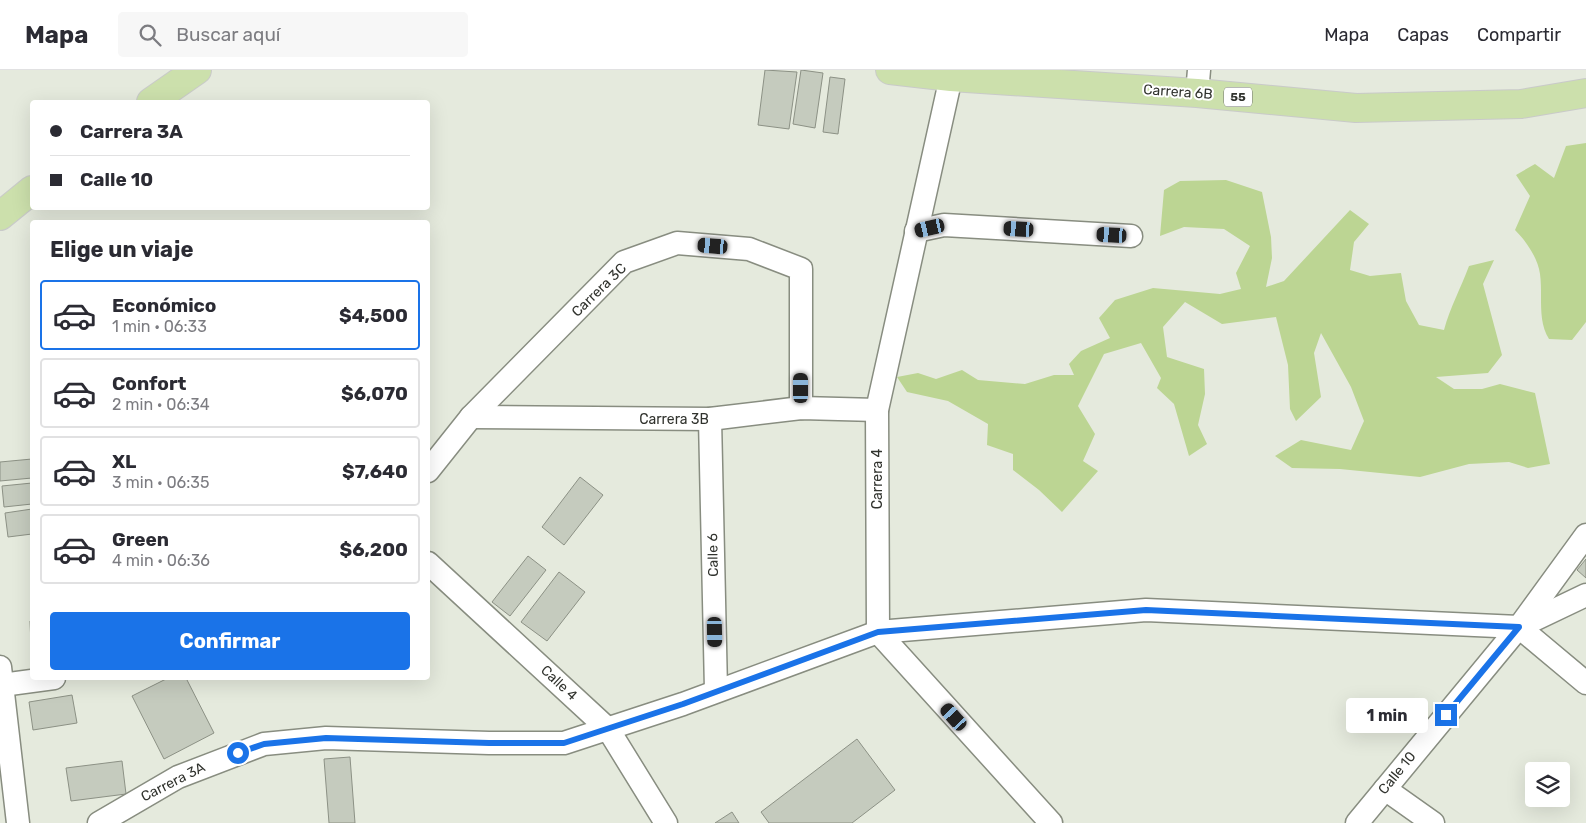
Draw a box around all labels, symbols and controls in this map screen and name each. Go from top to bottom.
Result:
search box [118,12,468,57]
text: Mapa [25,21,88,49]
icon: search [136,21,164,49]
text: Buscar aquí [176,23,280,46]
text: Mapa [1324,24,1369,46]
text: Capas [1397,24,1449,46]
text: Compartir [1477,24,1561,46]
street label: Carrera 6B [1143,81,1213,103]
road number: 55 [1224,88,1252,106]
text: Carrera 3A [80,120,183,143]
text: Calle 10 [80,168,153,191]
car [913,217,946,239]
car [1003,221,1034,237]
car [1096,227,1127,243]
text: Elige un viaje [50,236,194,263]
car [697,237,728,255]
street label: Carrera 3C [568,260,630,320]
icon: car [52,293,97,338]
text: Económico [112,294,216,317]
text: $4,500 [339,304,408,327]
text: 1 min · 06:33 [112,317,207,336]
icon: car [52,371,97,416]
text: Confort [112,372,186,395]
car [793,373,808,403]
text: $6,070 [341,382,408,405]
text: 2 min · 06:34 [112,395,210,414]
street label: Carrera 3B [639,411,709,428]
street label: Carrera 4 [869,448,886,509]
icon: car [52,449,97,494]
text: XL [112,450,136,473]
text: $7,640 [342,460,408,483]
text: 3 min · 06:35 [112,473,209,492]
icon: car [52,527,97,572]
text: Green [112,528,169,551]
street label: Calle 6 [704,533,722,577]
text: $6,200 [339,538,408,561]
text: 4 min · 06:36 [112,551,210,570]
button: Confirmar [50,612,410,670]
car [707,617,722,647]
street label: Calle 4 [537,662,581,704]
callout: 1 min [1346,698,1428,732]
car [938,701,969,733]
route end [1435,704,1457,726]
text: 1 min [1367,706,1407,725]
route start [227,742,249,764]
street label: Calle 10 [1375,748,1419,798]
street label: Carrera 3A [138,758,208,805]
map controls [1525,762,1570,807]
button: layers [1525,762,1570,807]

